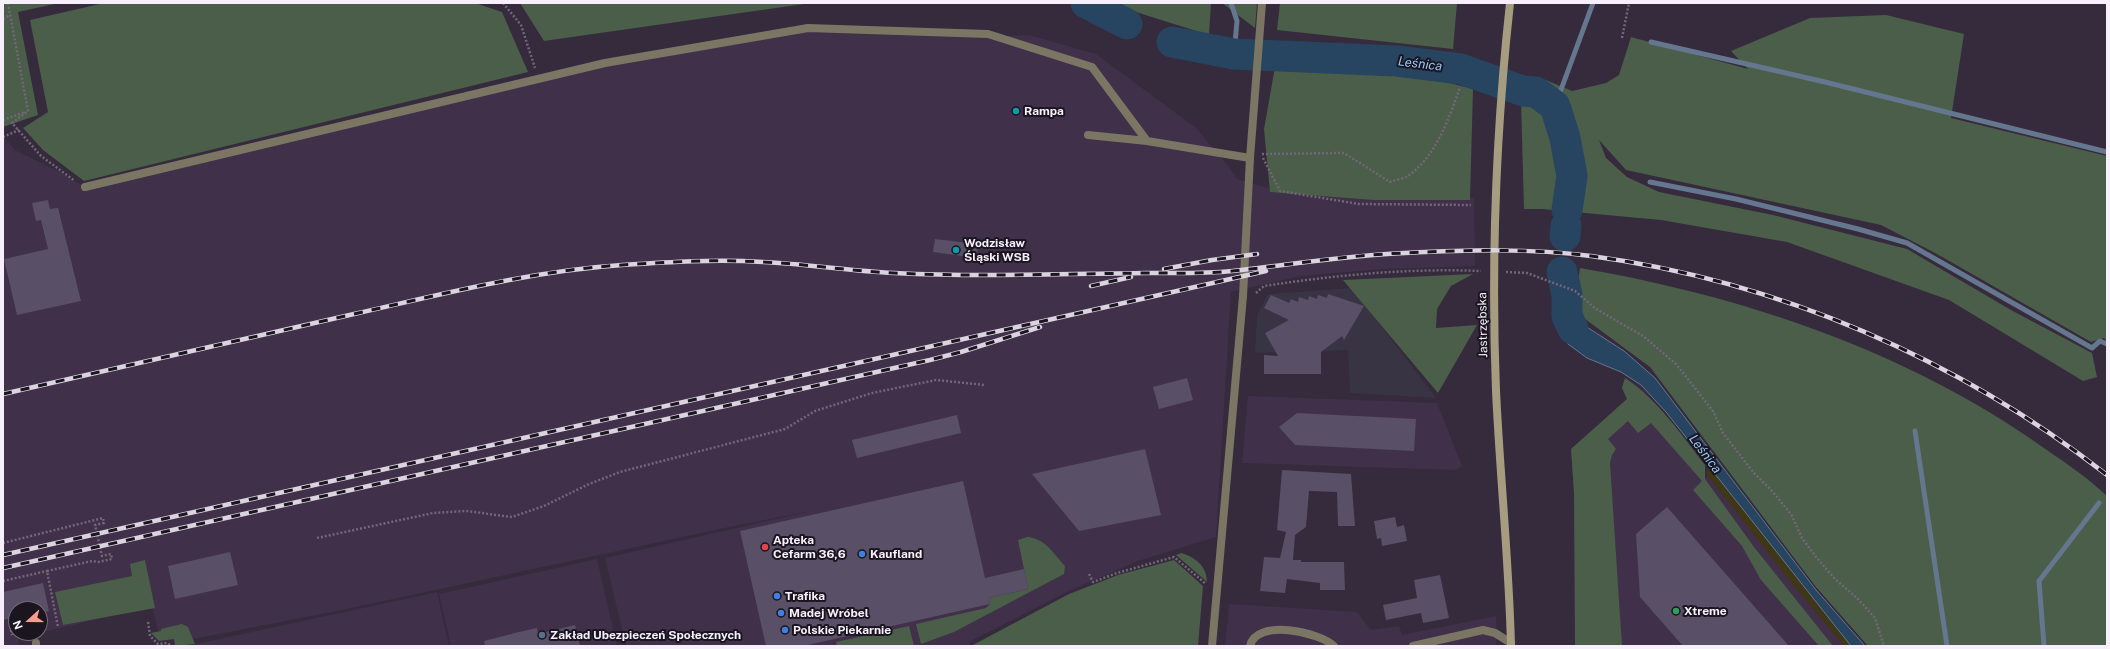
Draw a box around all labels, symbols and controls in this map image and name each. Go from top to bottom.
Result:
water label: Leśnica [1397,54,1443,74]
place label: Rampa [1024,104,1064,118]
marker: Rampa [1011,106,1021,116]
place label: Wodzisław Śląski WSB [964,236,1030,264]
marker: Wodzisław Śląski WSB [951,245,961,255]
street label: Jastrzębska [1475,292,1491,358]
water label: Leśnica [1685,432,1725,476]
place label: Apteka Cefarm 36,6 [773,533,846,561]
marker: Apteka Cefarm 36,6 [760,542,770,552]
place label: Kaufland [870,547,922,561]
marker: Kaufland [857,549,867,559]
place label: Trafika [785,589,825,603]
marker: Trafika [772,591,782,601]
north arrow [8,601,48,641]
place label: Xtreme [1684,604,1727,618]
place label: Madej Wróbel [789,606,869,620]
marker: Xtreme [1671,606,1681,616]
marker: Madej Wróbel [776,608,786,618]
text: N [11,619,25,631]
place label: Polskie Piekarnie [793,623,891,637]
marker: Polskie Piekarnie [780,625,790,635]
place label: Zakład Ubezpieczeń Społecznych [550,628,741,642]
marker: Zakład Ubezpieczeń Społecznych [537,630,547,640]

